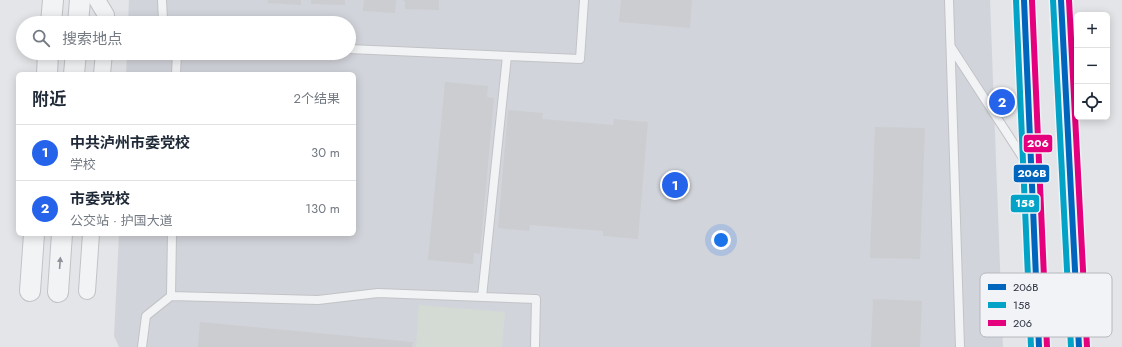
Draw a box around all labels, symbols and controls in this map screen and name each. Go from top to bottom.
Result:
map controls [1074,12,1110,120]
button: + [1074,12,1110,48]
search box [16,16,356,60]
icon: search [30,27,52,49]
text: 搜索地点 [62,28,122,50]
button: − [1074,48,1110,84]
button: locate [1074,84,1110,120]
text: 附近 [32,87,66,111]
pin: 2 [989,87,1015,117]
text: 2个结果 [294,89,340,108]
text: 中共泸州市委党校 [70,132,190,154]
line badge: 206 [1023,134,1053,153]
text: 206 [1027,135,1049,151]
text: 1 [42,143,48,162]
text: 30 m [311,143,340,162]
text: 学校 [70,155,96,174]
line badge: 206B [1013,164,1050,183]
text: 206B [1017,165,1047,181]
pin: 1 [662,170,688,200]
text: 市委党校 [70,188,130,210]
line badge: 158 [1010,194,1040,213]
text: 158 [1015,195,1035,211]
text: 2 [41,199,49,218]
text: 130 m [305,199,340,218]
text: 公交站 · 护国大道 [70,211,173,230]
your location [711,230,731,250]
one-way arrow [57,257,64,269]
legend [980,273,1112,337]
text: 206B [1013,279,1038,295]
text: 158 [1013,297,1030,313]
text: 206 [1013,315,1032,331]

